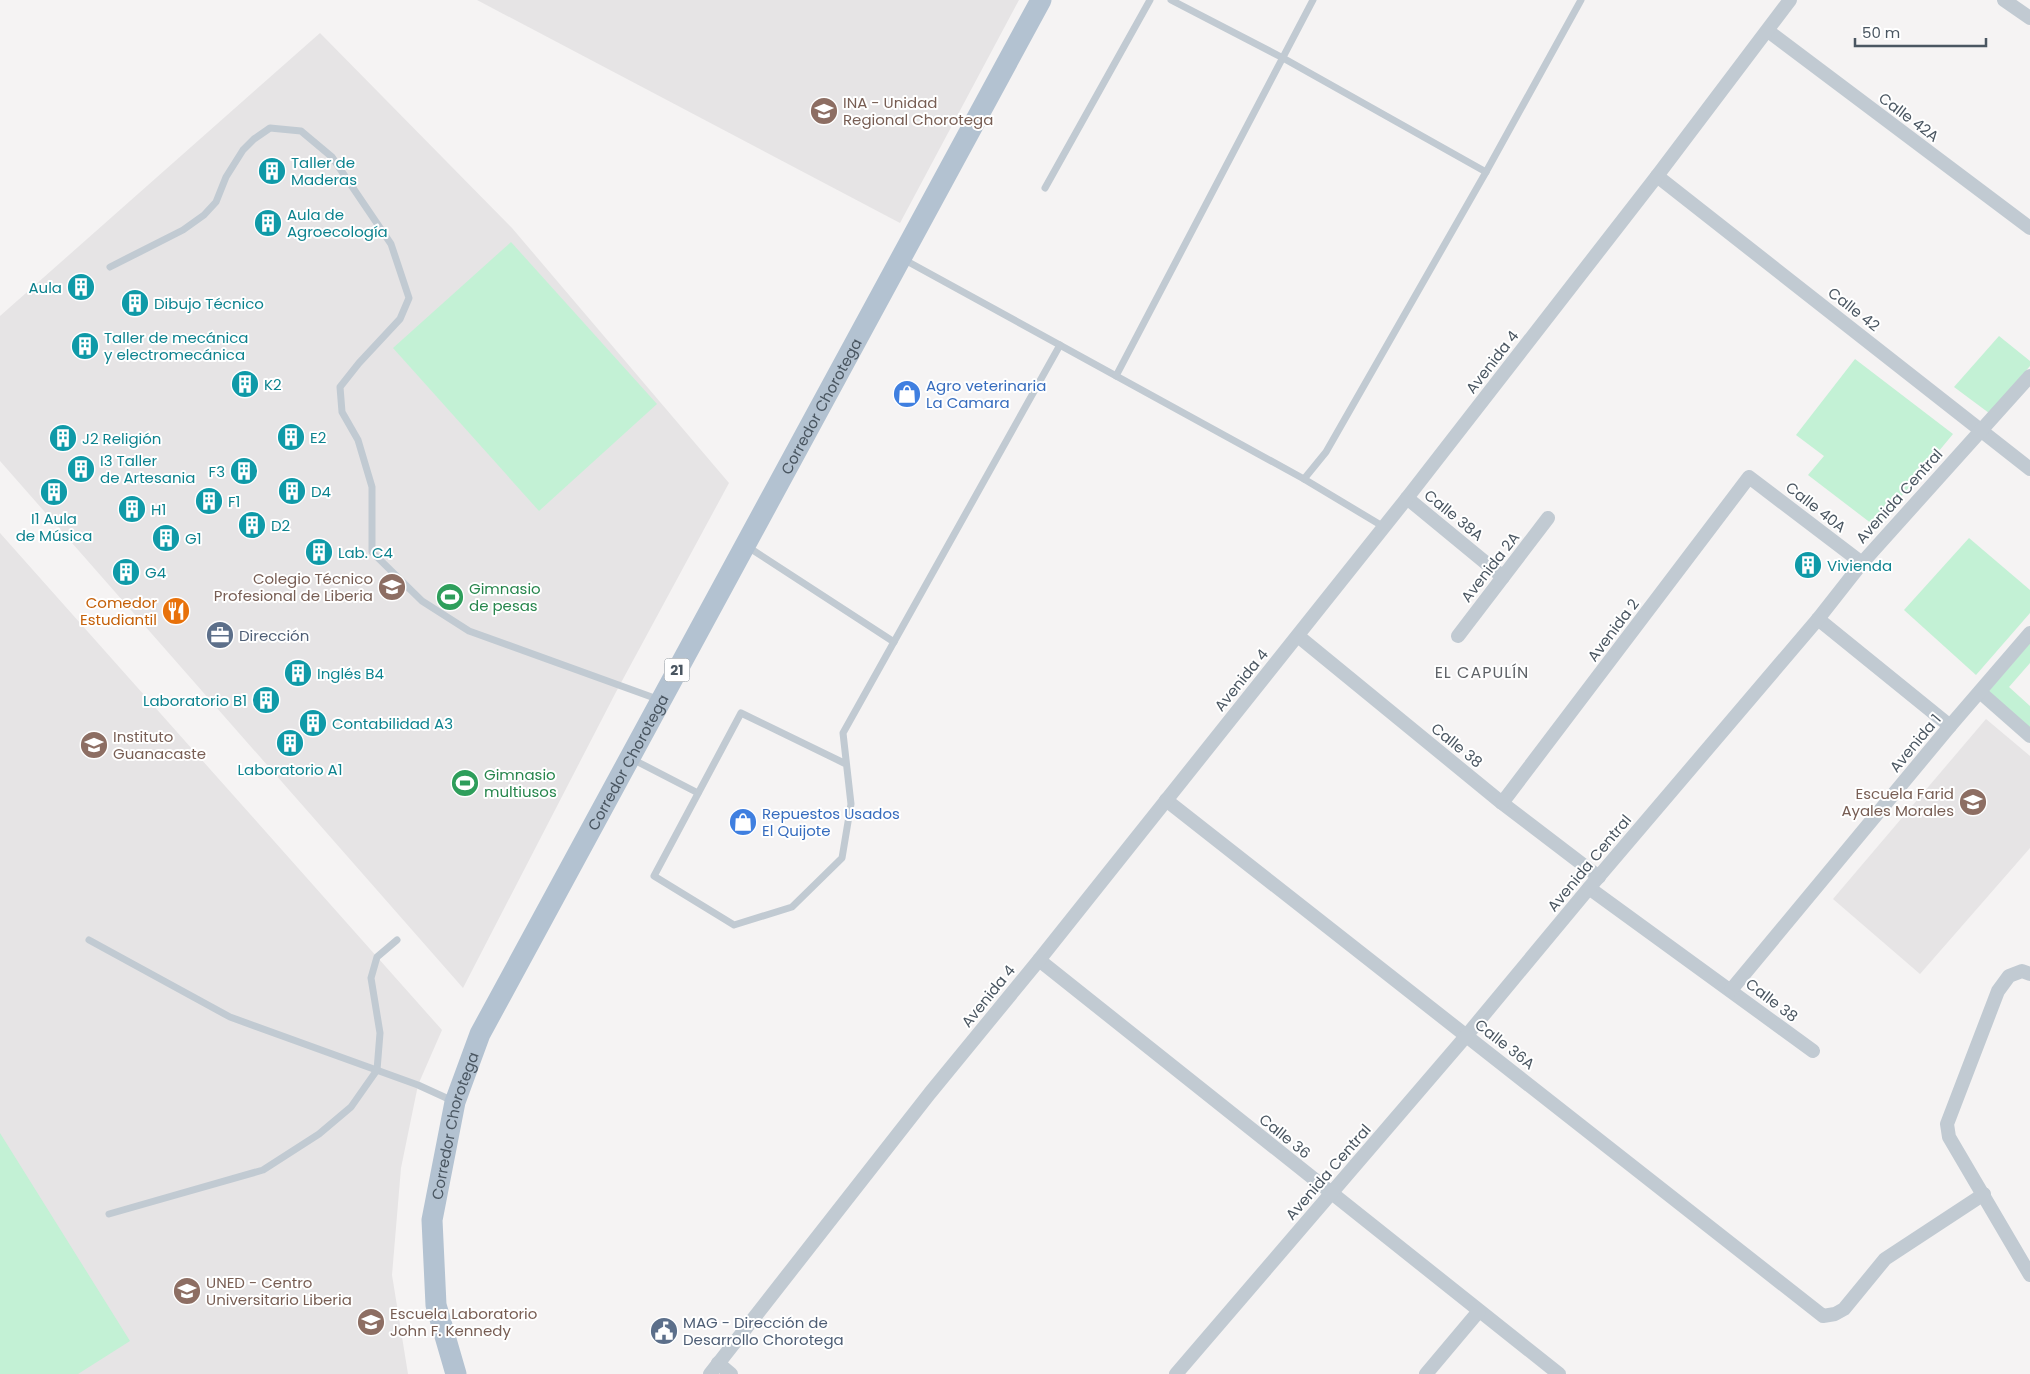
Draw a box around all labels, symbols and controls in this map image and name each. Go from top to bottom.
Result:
scale bar [1855,15,1986,47]
text: 50 m [1862,22,1900,43]
street label: Calle 42A [1874,87,1944,147]
place label: INA - Unidad Regional Chorotega [843,92,993,130]
school or university icon: INA - Unidad Regional Chorotega [809,96,839,126]
place label: Taller de Maderas [291,152,357,190]
building icon: Taller de Maderas [257,156,287,186]
place label: Aula de Agroecología [287,204,388,242]
building icon: Aula de Agroecología [253,208,283,238]
building icon: Aula [66,272,96,302]
place label: Aula [28,277,62,298]
street label: Calle 42 [1824,282,1884,336]
building icon: Dibujo Técnico [120,288,150,318]
place label: Dibujo Técnico [154,293,264,314]
street label: Avenida 4 [1461,326,1523,398]
place label: Taller de mecánica y electromecánica [104,327,249,365]
building icon: Taller de mecánica y electromecánica [70,331,100,361]
street label: Corredor Chorotega [775,334,866,478]
building icon: K2 [230,369,260,399]
place label: K2 [264,374,282,395]
place label: Agro veterinaria La Camara [926,375,1046,413]
shop icon: Agro veterinaria La Camara [892,379,922,409]
building icon: E2 [276,422,306,452]
building icon: J2 Religión [48,423,78,453]
place label: E2 [310,427,326,448]
place label: J2 Religión [82,428,161,449]
street label: Avenida Central [1851,444,1947,548]
place label: I3 Taller de Artesania [100,450,195,488]
building icon: I3 Taller de Artesania [66,454,96,484]
building icon: F3 [229,456,259,486]
place label: F3 [209,461,225,482]
building icon: D4 [277,476,307,506]
building icon: I1 Aula de Música [39,477,69,507]
street label: Calle 40A [1781,477,1851,537]
place label: D4 [311,481,331,502]
street label: Calle 38A [1420,485,1488,545]
building icon: F1 [194,486,224,516]
place label: F1 [228,491,240,512]
building icon: H1 [117,494,147,524]
place label: H1 [151,499,166,520]
place label: I1 Aula de Música [16,508,92,546]
building icon: D2 [237,510,267,540]
place label: D2 [271,515,290,536]
building icon: G1 [151,523,181,553]
street label: Avenida 2A [1456,527,1524,607]
place label: G1 [185,528,201,549]
building icon: Lab. C4 [304,537,334,567]
place label: Lab. C4 [338,542,393,563]
building icon: Vivienda [1793,550,1823,580]
place label: Vivienda [1827,555,1892,576]
building icon: G4 [111,557,141,587]
place label: G4 [145,562,166,583]
place label: Colegio Técnico Profesional de Liberia [214,568,373,606]
school or university icon: Colegio Técnico Profesional de Liberia [377,572,407,602]
place label: Gimnasio de pesas [469,578,541,616]
sports icon: Gimnasio de pesas [435,582,465,612]
place label: Comedor Estudiantil [80,592,157,630]
street label: Avenida 2 [1582,594,1644,666]
restaurant icon: Comedor Estudiantil [161,596,191,626]
office icon: Dirección [205,620,235,650]
place label: Dirección [239,625,309,646]
street label: Avenida 4 [1209,644,1273,716]
building icon: Inglés B4 [283,658,313,688]
road number: 21 [664,658,690,682]
district label: EL CAPULÍN [1435,661,1529,684]
place label: Inglés B4 [317,663,384,684]
building icon: Laboratorio B1 [251,685,281,715]
place label: Laboratorio B1 [143,690,247,711]
street label: Corredor Chorotega [582,690,673,834]
building icon: Contabilidad A3 [298,708,328,738]
street label: Avenida 1 [1884,709,1946,777]
place label: Contabilidad A3 [332,713,453,734]
street label: Calle 38 [1427,718,1487,772]
place label: Instituto Guanacaste [113,726,206,764]
building icon: Laboratorio A1 [275,728,305,758]
school or university icon: Instituto Guanacaste [79,730,109,760]
place label: Laboratorio A1 [238,759,342,780]
place label: Gimnasio multiusos [484,764,557,802]
sports icon: Gimnasio multiusos [450,768,480,798]
place label: Escuela Farid Ayales Morales [1841,783,1954,821]
school or university icon: Escuela Farid Ayales Morales [1958,787,1988,817]
place label: Repuestos Usados El Quijote [762,803,900,841]
shop icon: Repuestos Usados El Quijote [728,807,758,837]
street label: Avenida Central [1542,810,1636,916]
street label: Avenida 4 [956,960,1020,1032]
street label: Calle 38 [1741,973,1803,1027]
street label: Calle 36A [1471,1014,1539,1074]
street label: Corredor Chorotega [426,1049,483,1201]
street label: Calle 36 [1255,1109,1315,1163]
street label: Avenida Central [1280,1120,1376,1224]
place label: UNED - Centro Universitario Liberia [206,1272,352,1310]
school or university icon: UNED - Centro Universitario Liberia [172,1276,202,1306]
place label: Escuela Laboratorio John F. Kennedy [390,1303,537,1341]
school or university icon: Escuela Laboratorio John F. Kennedy [356,1307,386,1337]
place label: MAG - Dirección de Desarrollo Chorotega [683,1312,844,1350]
public building icon: MAG - Dirección de Desarrollo Chorotega [649,1316,679,1346]

